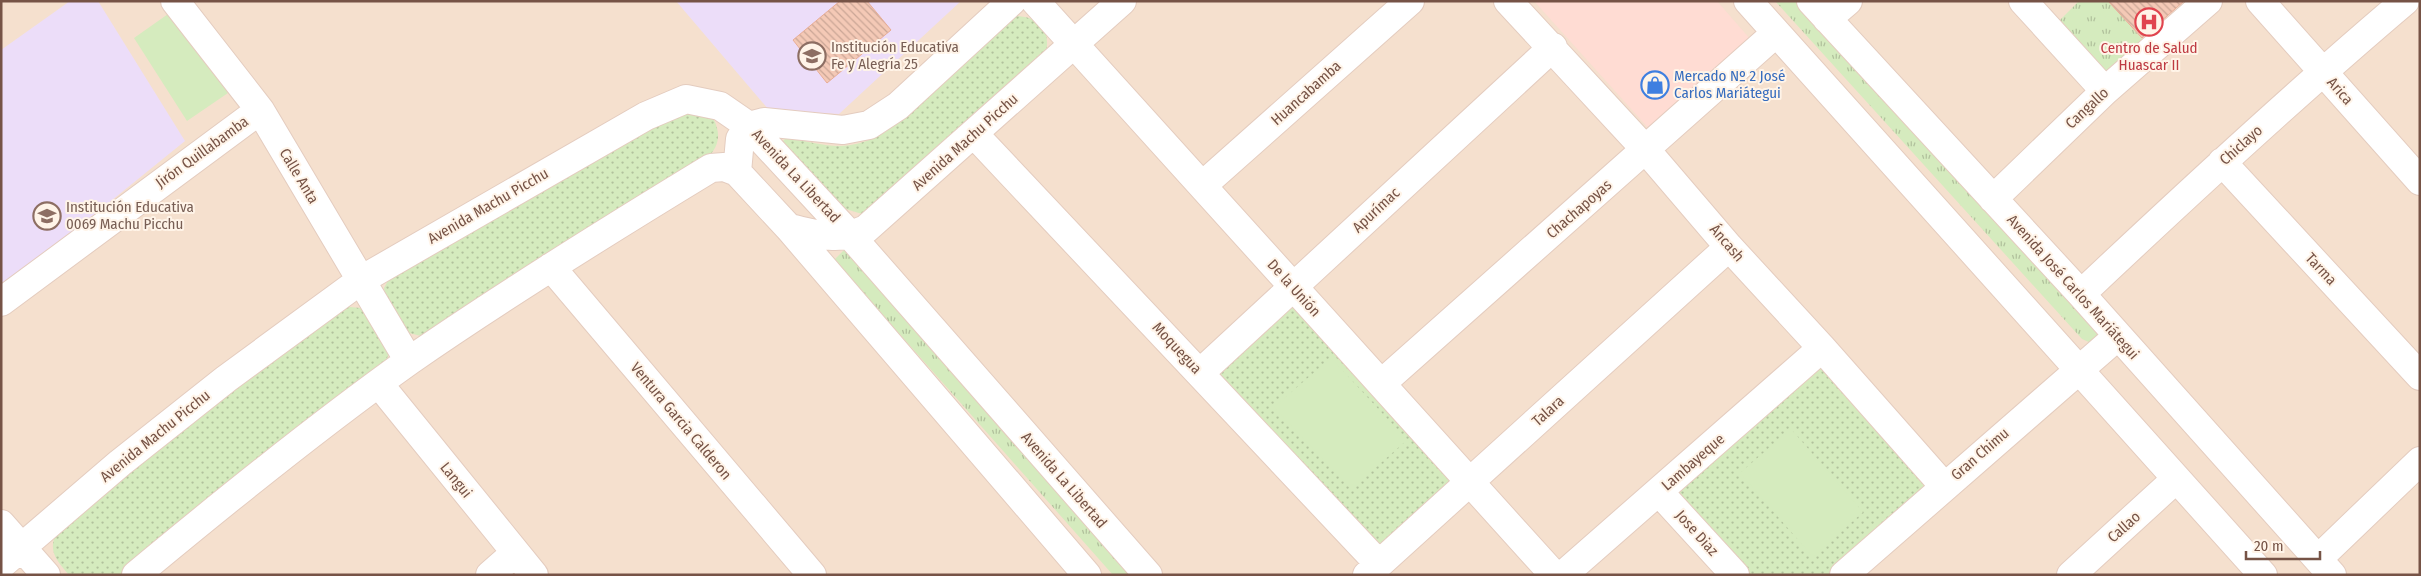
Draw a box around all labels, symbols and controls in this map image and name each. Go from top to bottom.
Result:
hospital icon: Centro de Salud Huascar II [2134,7,2164,37]
place label: Institución Educativa Fe y Alegría 25 [831,38,959,73]
place label: Centro de Salud Huascar II [2100,39,2198,74]
school or university icon: Institución Educativa Fe y Alegría 25 [797,41,827,71]
street label: Huancabamba [1267,57,1345,129]
place label: Mercado Nº 2 José Carlos Mariátegui [1674,67,1785,102]
shop icon: Mercado Nº 2 José Carlos Mariátegui [1640,70,1670,100]
street label: Arica [2323,74,2357,108]
street label: Cangallo [2062,83,2112,132]
street label: Avenida Machu Picchu [908,90,1022,194]
street label: Jirón Quillabamba [152,112,252,192]
street label: Chiclayo [2216,121,2266,169]
street label: Avenida La Libertad [748,126,844,226]
street label: Calle Anta [275,145,323,207]
street label: Avenida Machu Picchu [425,164,551,248]
street label: Chachapoyas [1543,176,1615,242]
street label: Apurímac [1349,183,1404,236]
place label: Institución Educativa 0069 Machu Picchu [66,198,194,233]
school or university icon: Institución Educativa 0069 Machu Picchu [32,201,62,231]
street label: Avenida José Carlos Mariátegui [2003,211,2143,363]
street label: Áncash [1706,221,1748,265]
street label: Tarma [2302,249,2340,289]
street label: De la Unión [1264,256,1324,320]
street label: Moquegua [1149,318,1205,378]
street label: Ventura Garcia Calderon [627,359,735,483]
street label: Avenida Machu Picchu [96,386,214,486]
street label: Talara [1528,392,1568,430]
street label: Gran Chimu [1947,424,2013,484]
street label: Avenida La Libertad [1017,428,1111,532]
street label: Lambayeque [1658,430,1728,494]
street label: Langui [436,459,476,501]
street label: Jose Diaz [1672,507,1722,560]
street label: Callao [2104,508,2144,546]
scale bar [2246,528,2320,560]
text: 20 m [2254,537,2284,555]

